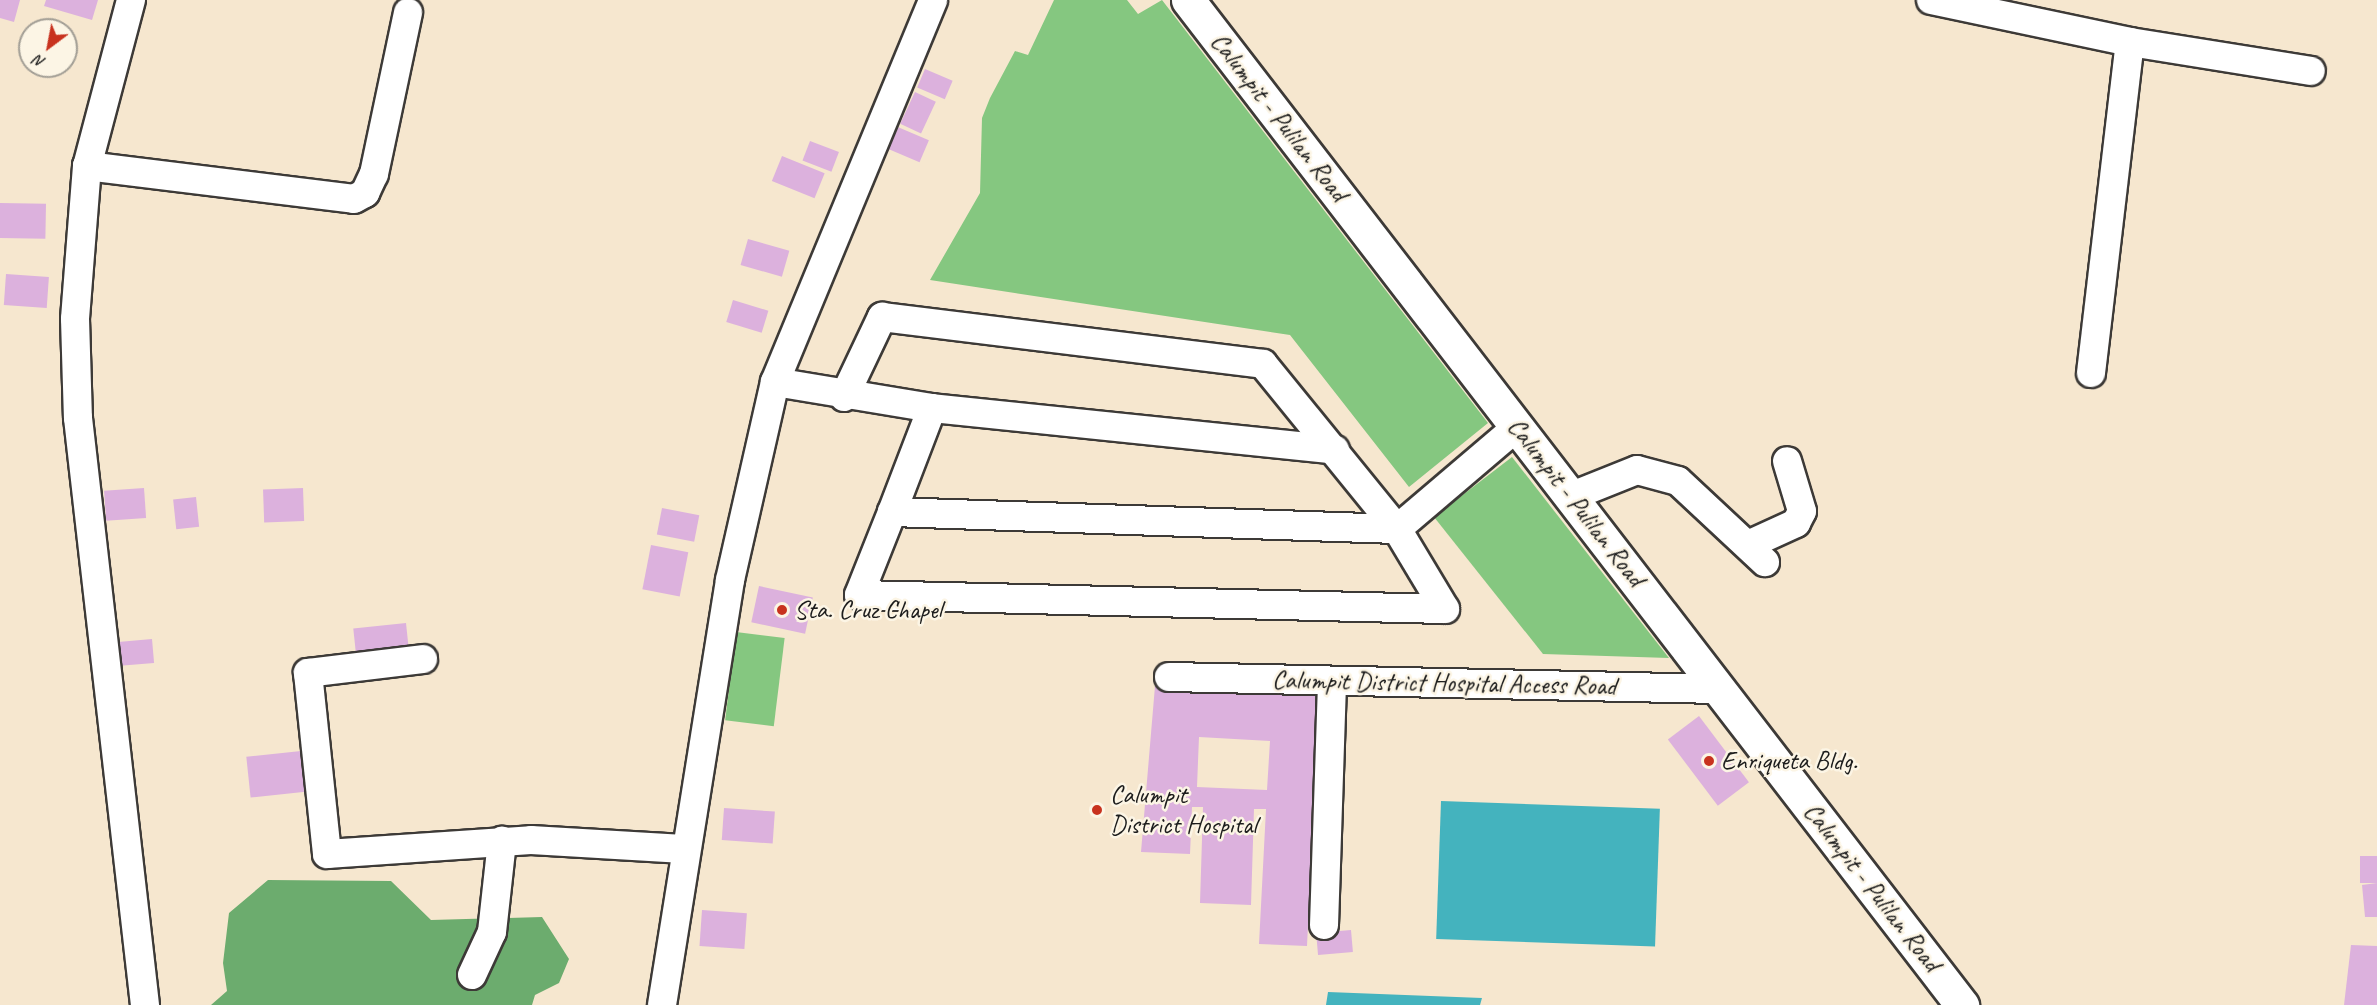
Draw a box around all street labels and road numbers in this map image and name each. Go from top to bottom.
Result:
street label: Calumpit - Pulilan Road [1204,27,1354,207]
street label: Calumpit - Pulilan Road [1501,412,1651,592]
street label: Calumpit District Hospital Access Road [1272,664,1616,702]
street label: Calumpit - Pulilan Road [1797,797,1947,977]

